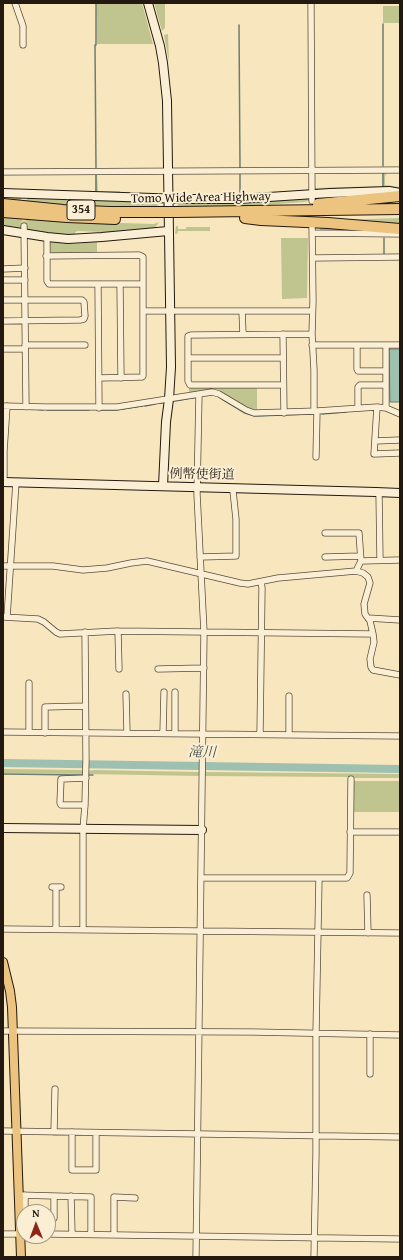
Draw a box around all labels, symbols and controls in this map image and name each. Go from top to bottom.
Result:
street label: Tomo Wide Area Highway [131,189,271,207]
road number: 354 [67,200,95,220]
street label: 例幣使街道 [169,467,235,483]
water label: 滝川 [188,744,216,762]
north arrow [16,1204,56,1244]
text: N [32,1205,40,1221]

